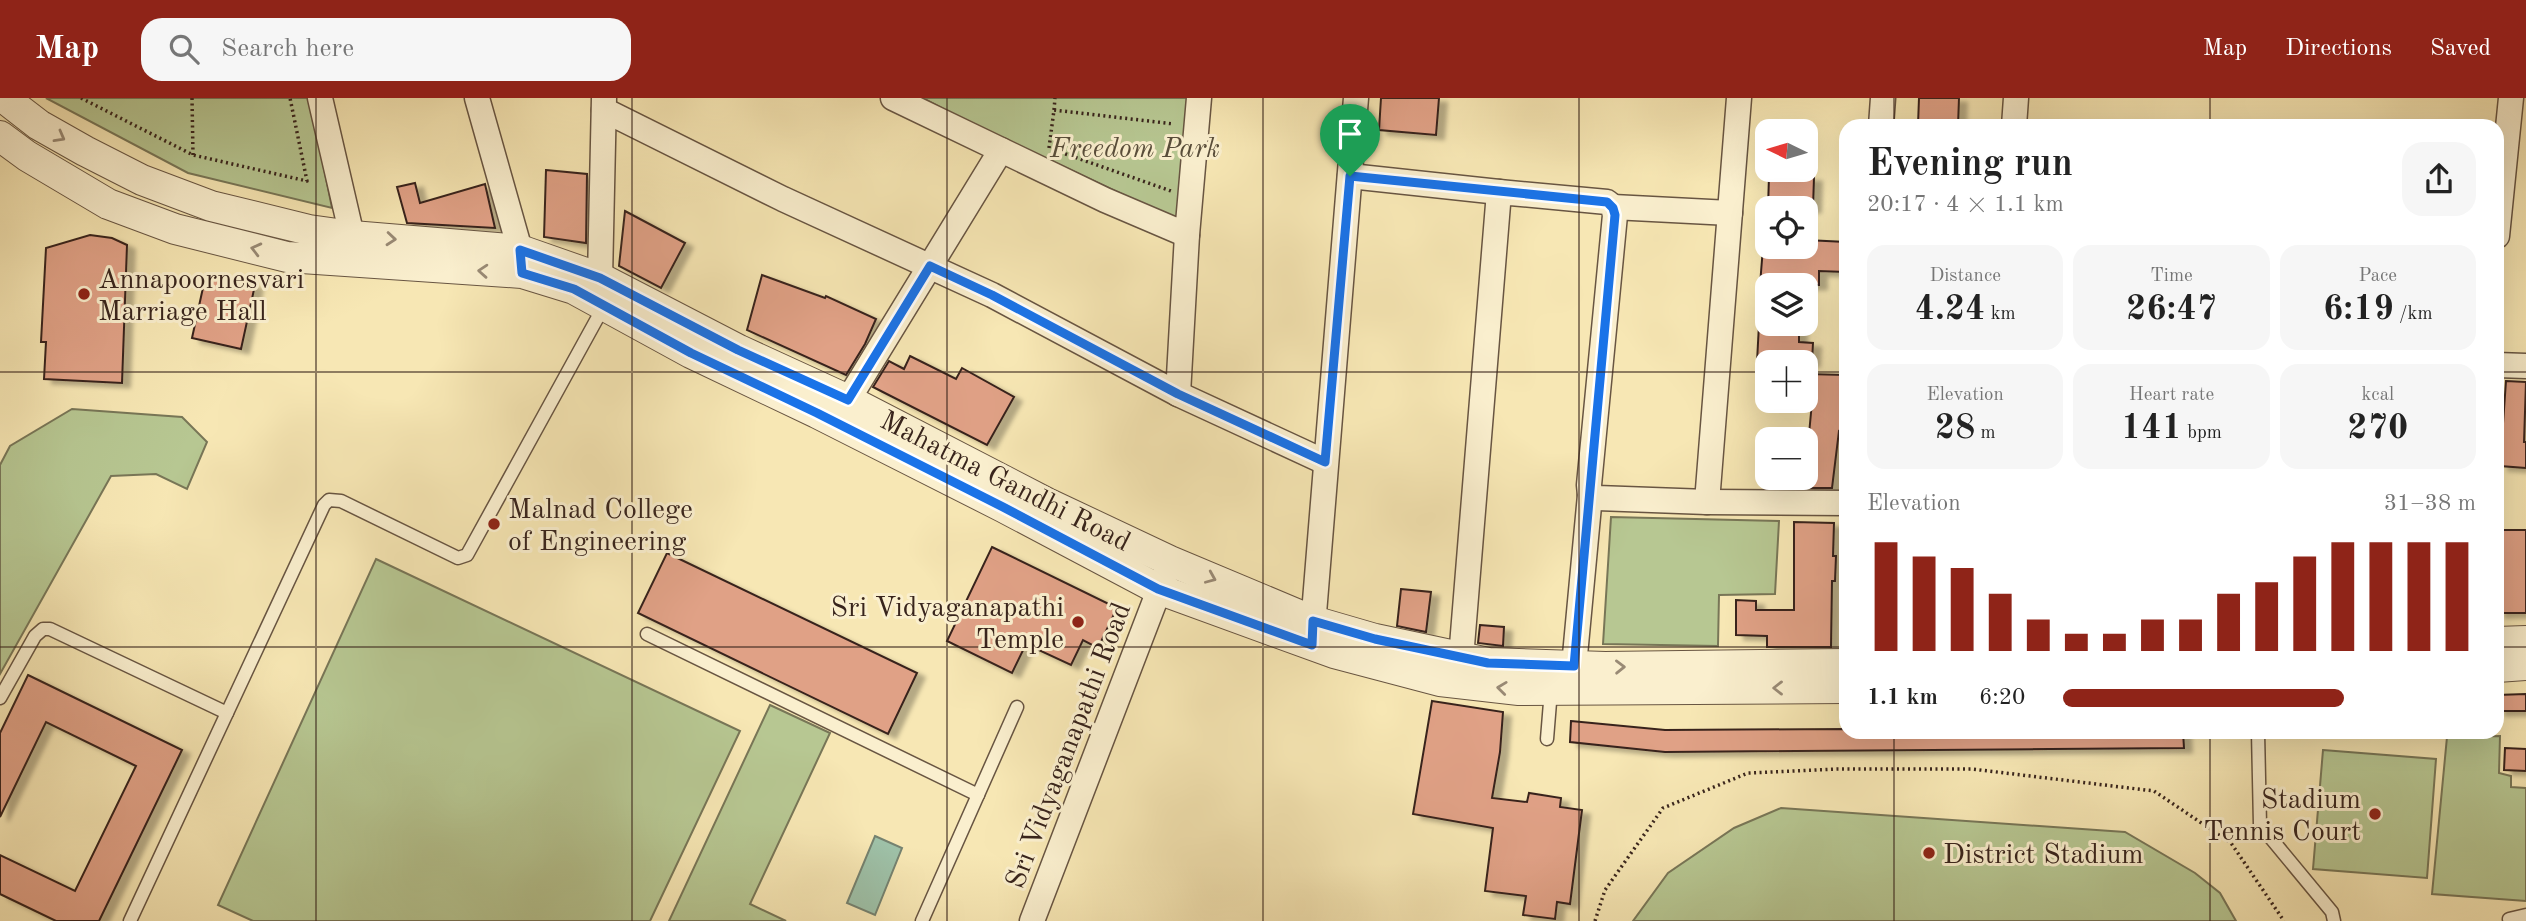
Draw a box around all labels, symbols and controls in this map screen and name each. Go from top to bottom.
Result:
search box [141,18,631,81]
icon: search [165,30,203,68]
text: Map [35,33,99,66]
text: Search here [221,36,354,62]
text: Map [2203,37,2247,61]
text: Directions [2285,37,2392,61]
text: Saved [2430,37,2491,61]
pin [1320,104,1380,176]
icon: arrive [1331,115,1369,153]
north arrow [1755,119,1818,182]
map controls [1755,119,1818,490]
one-way arrow [53,129,65,142]
park label: Freedom Park [1049,136,1220,164]
button: share [2402,142,2476,216]
text: Evening run [1867,146,2073,184]
text: 20:17 · 4 × 1.1 km [1867,193,2064,216]
button: locate [1755,196,1818,259]
one-way arrow [386,231,397,246]
one-way arrow [251,243,263,257]
one-way arrow [477,263,488,278]
place label: Annapoornesvari Marriage Hall [98,267,304,327]
text: Distance [1929,267,2001,286]
text: Time [2150,267,2193,286]
text: Pace [2359,267,2397,286]
button: layers [1755,273,1818,336]
marker: Annapoornesvari Marriage Hall [76,286,92,302]
text: 4.24 [1915,292,1985,327]
text: 26:47 [2126,292,2217,327]
text: 6:19 [2323,292,2394,327]
text: km [1985,305,2016,324]
text: /km [2394,305,2433,324]
button: + [1755,350,1818,413]
text: Elevation [1927,386,2004,405]
text: Heart rate [2129,386,2214,405]
text: kcal [2361,386,2394,405]
street label: Mahatma Gandhi Road [875,407,1134,558]
text: 28 [1935,411,1975,446]
text: 141 [2121,411,2182,446]
text: 270 [2347,411,2408,446]
text: m [1975,424,1996,443]
text: bpm [2182,424,2222,443]
button: − [1755,427,1818,490]
text: Elevation [1867,492,1961,515]
text: 31–38 m [2384,492,2476,515]
place label: Malnad College of Engineering [508,497,693,557]
marker: Malnad College of Engineering [486,516,502,532]
one-way arrow [1204,569,1216,583]
place label: Sri Vidyaganapathi Temple [831,595,1064,655]
street label: Sri Vidyaganapathi Road [1002,599,1137,893]
marker: Sri Vidyaganapathi Temple [1070,614,1086,630]
one-way arrow [1615,659,1626,675]
one-way arrow [1772,680,1783,696]
one-way arrow [1496,681,1507,696]
text: 1.1 km [1867,686,1938,709]
text: 6:20 [1979,686,2025,709]
place label: Stadium Tennis Court [2203,787,2361,847]
marker: Stadium Tennis Court [2367,806,2383,822]
place label: District Stadium [1943,842,2144,870]
marker: District Stadium [1921,845,1937,861]

